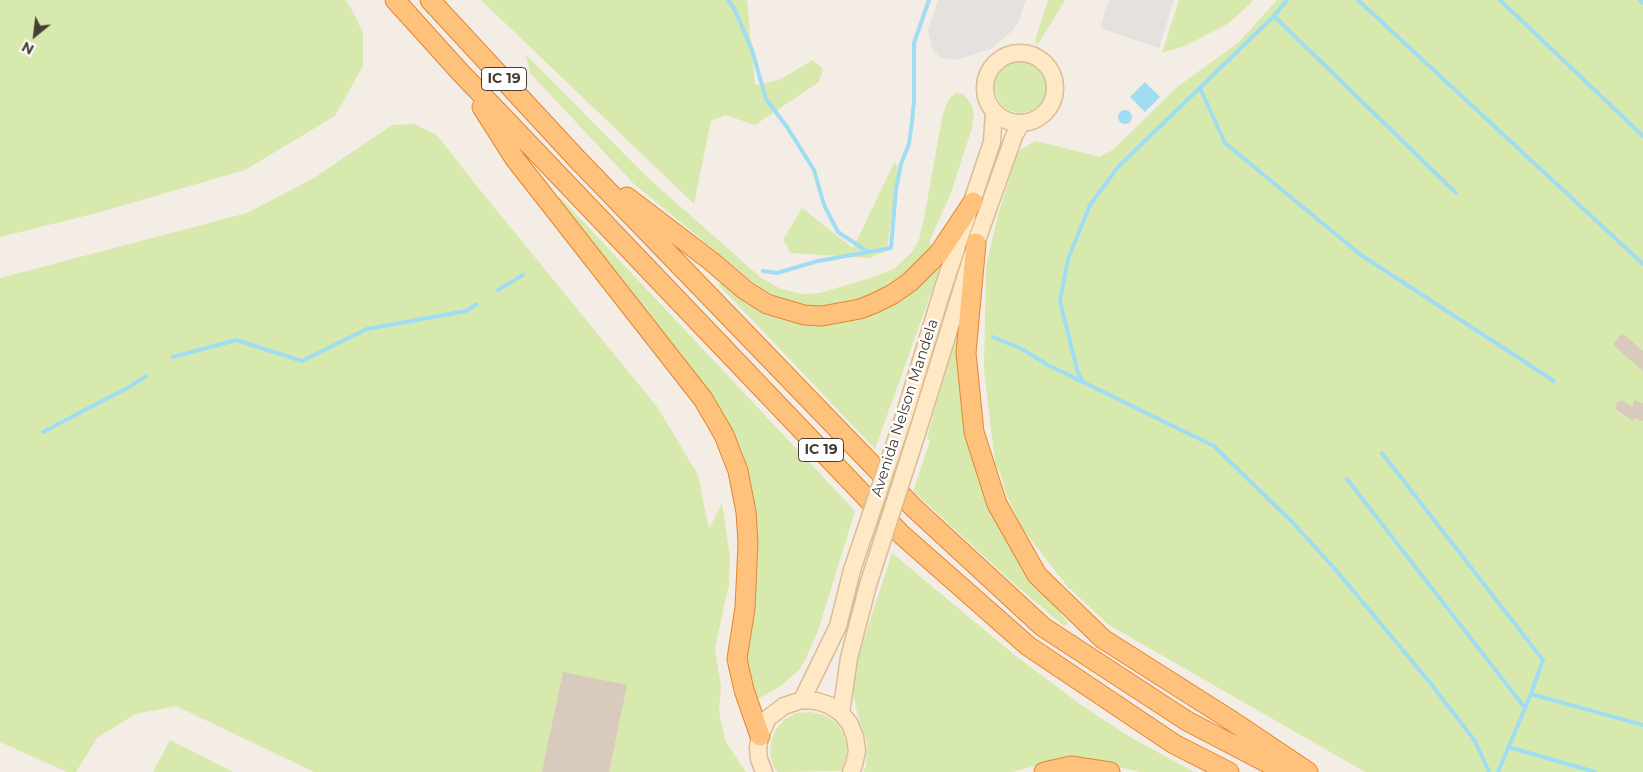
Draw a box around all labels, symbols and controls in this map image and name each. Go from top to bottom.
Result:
north arrow [10,10,60,60]
text: N [18,38,37,59]
road number: IC 19 [482,68,526,90]
street label: Avenida Nelson Mandela [868,317,942,499]
road number: IC 19 [798,438,844,462]

